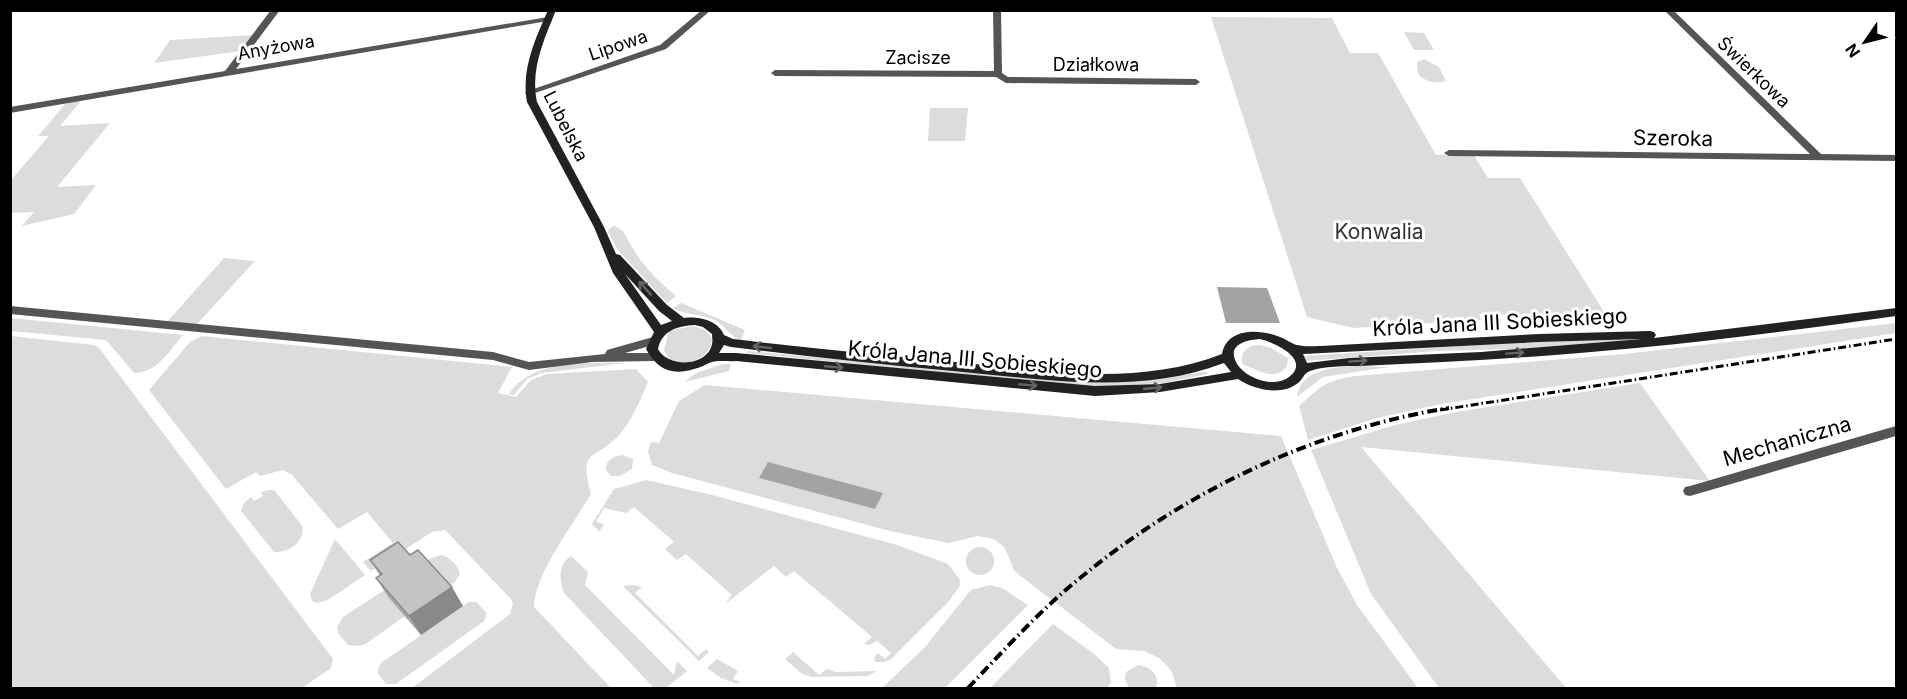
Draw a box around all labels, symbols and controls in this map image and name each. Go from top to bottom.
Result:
north arrow [1835,12,1895,72]
street label: Lipowa [586,25,650,65]
street label: Anyżowa [236,30,316,64]
street label: Świerkowa [1713,31,1795,112]
text: N [1841,40,1864,61]
street label: Zacisze [885,47,951,68]
street label: Działkowa [1053,54,1139,75]
street label: Lubelska [539,87,593,165]
street label: Szeroka [1633,125,1713,151]
park label: Konwalia [1334,219,1424,244]
one-way arrow [638,281,652,296]
street label: Króla Jana III Sobieskiego [1372,303,1628,341]
street label: Króla Jana III Sobieskiego [847,335,1103,383]
one-way arrow [752,341,772,352]
one-way arrow [1505,348,1525,359]
one-way arrow [1348,356,1367,367]
one-way arrow [824,362,844,373]
one-way arrow [1018,380,1038,391]
one-way arrow [1143,382,1163,393]
street label: Mechaniczna [1720,411,1854,471]

